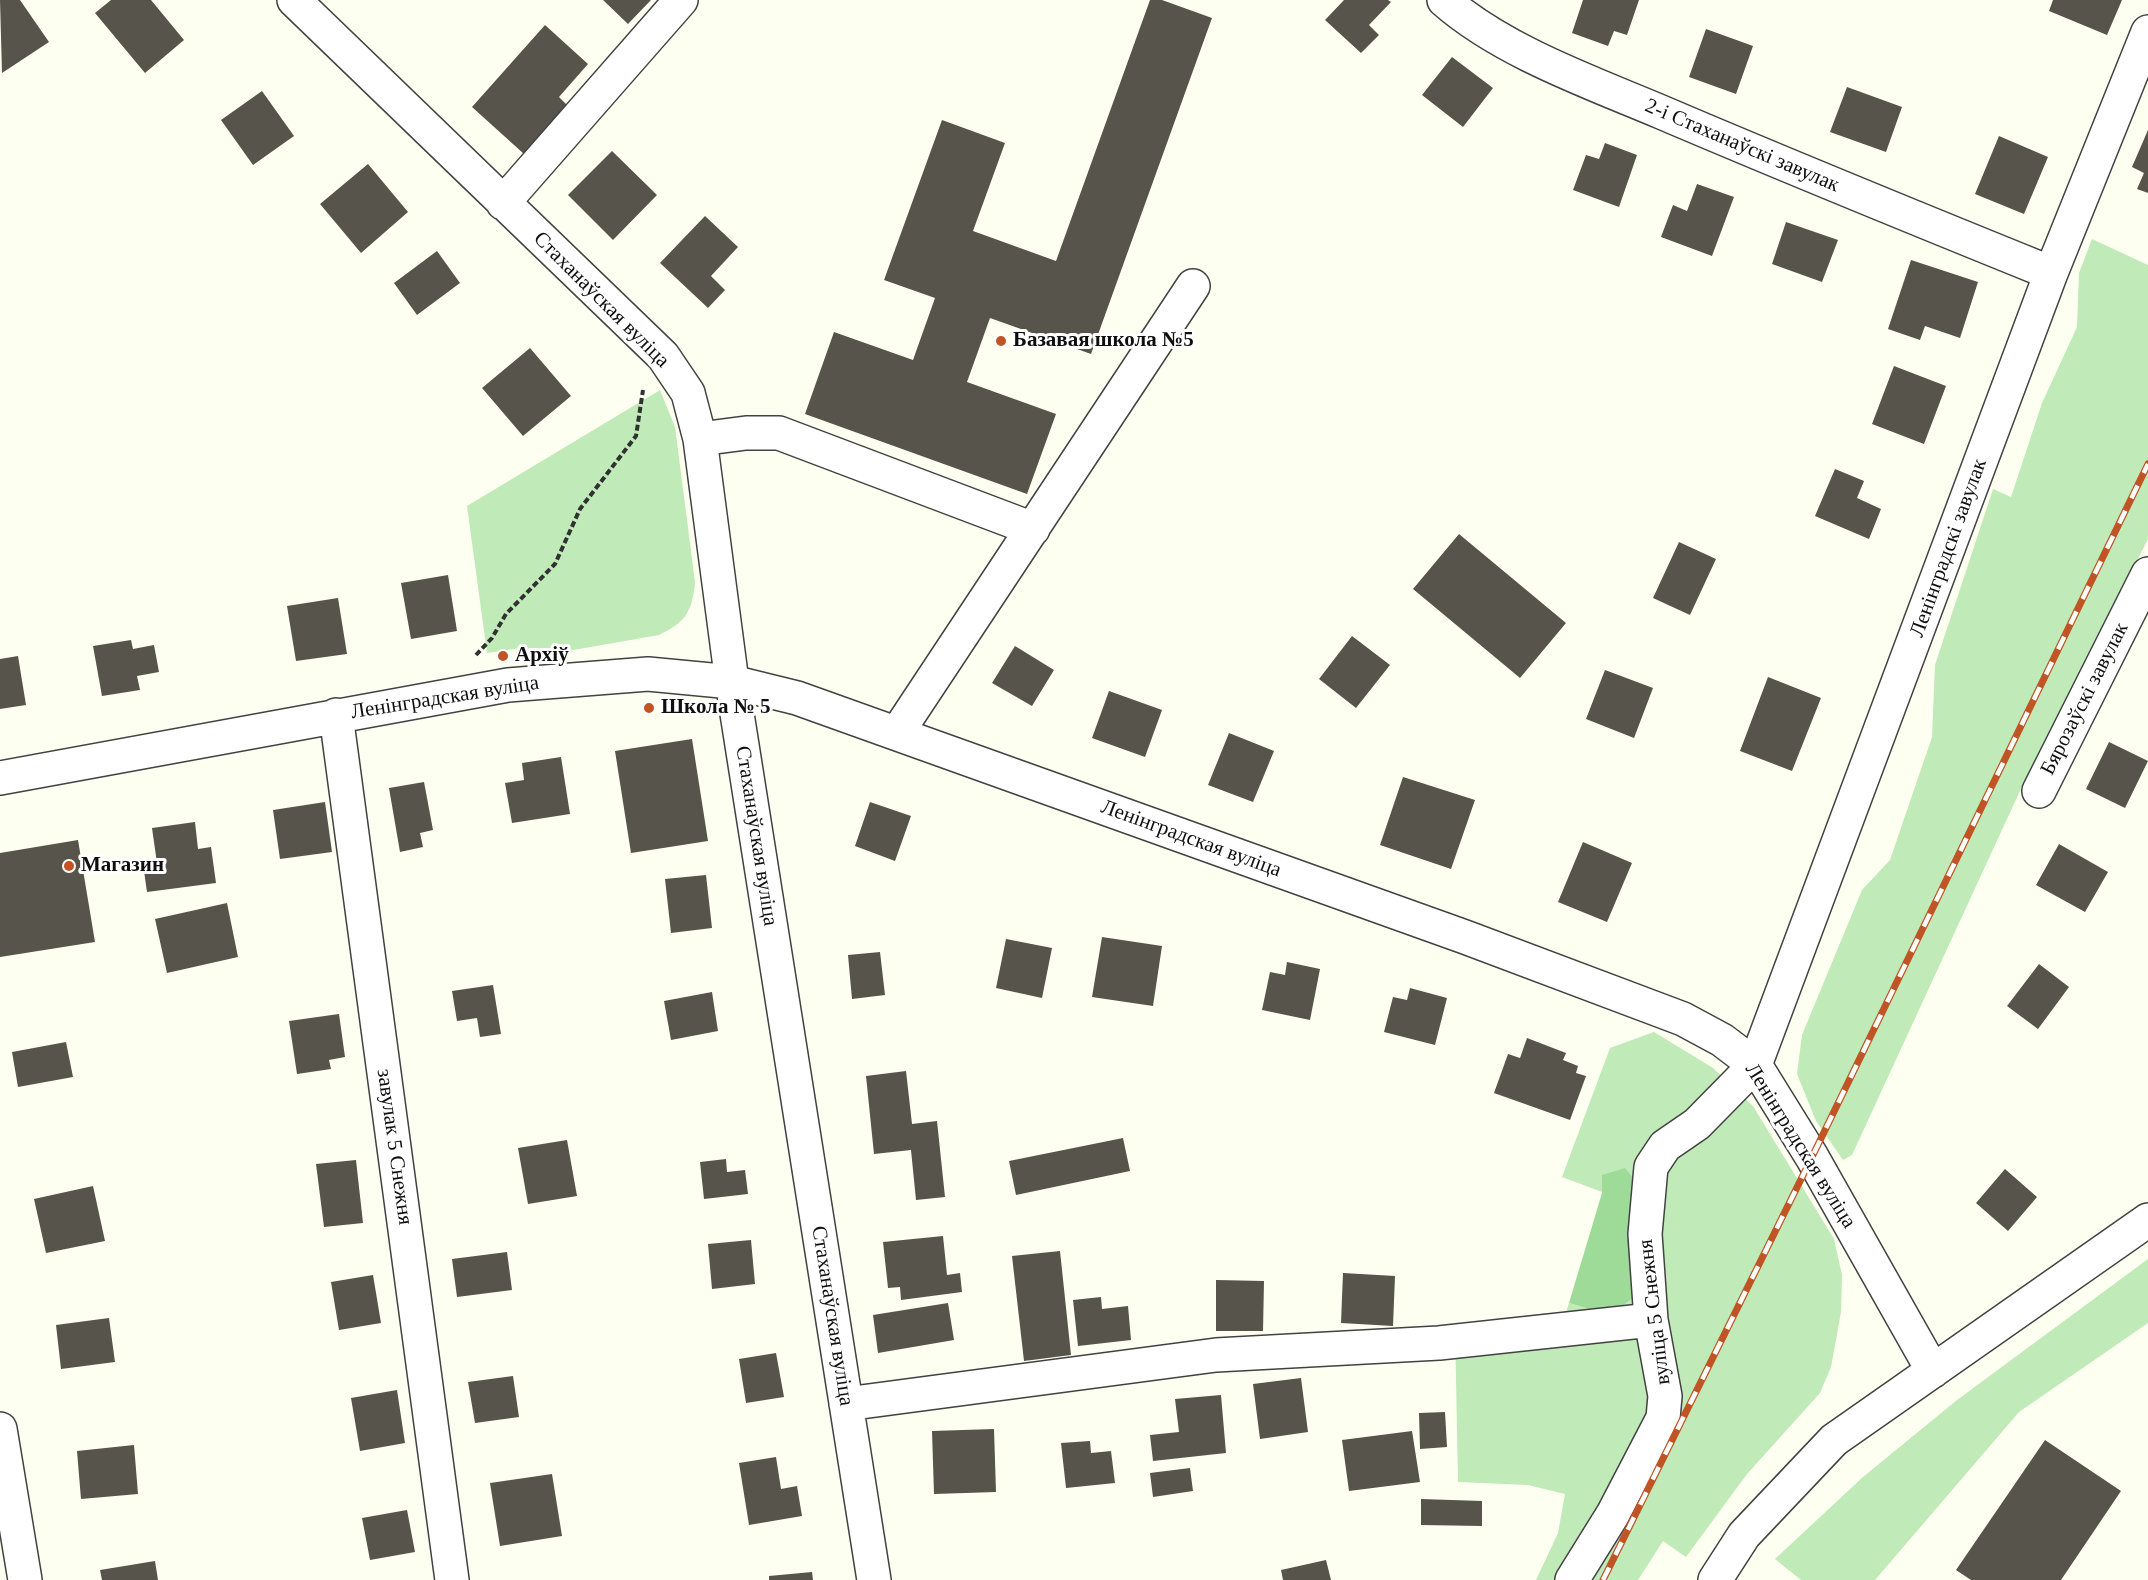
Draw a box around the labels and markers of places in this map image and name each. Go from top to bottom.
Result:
place label: Базавая школа №5 [1013,328,1194,354]
marker: Базавая школа №5 [994,334,1008,348]
place label: Архіў [515,643,569,669]
marker: Архіў [496,649,510,663]
place label: Школа № 5 [661,695,770,721]
marker: Школа № 5 [642,701,656,715]
place label: Магазин [81,853,164,879]
marker: Магазин [62,859,76,873]

